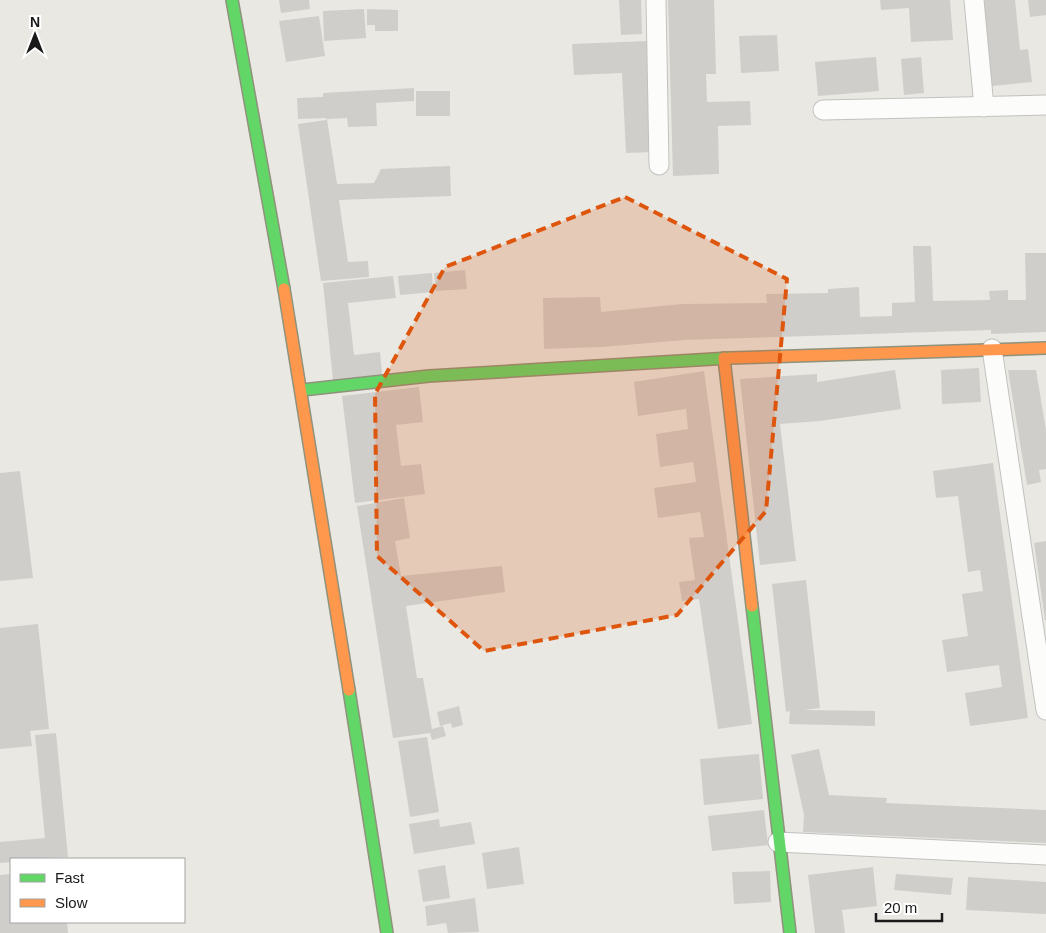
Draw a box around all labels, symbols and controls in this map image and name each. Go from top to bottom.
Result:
north arrow [10,10,60,60]
text: N [30,14,40,30]
legend [10,858,185,923]
text: Fast [55,869,85,886]
scale bar [876,890,942,922]
text: Slow [55,894,88,911]
text: 20 m [884,899,917,916]

